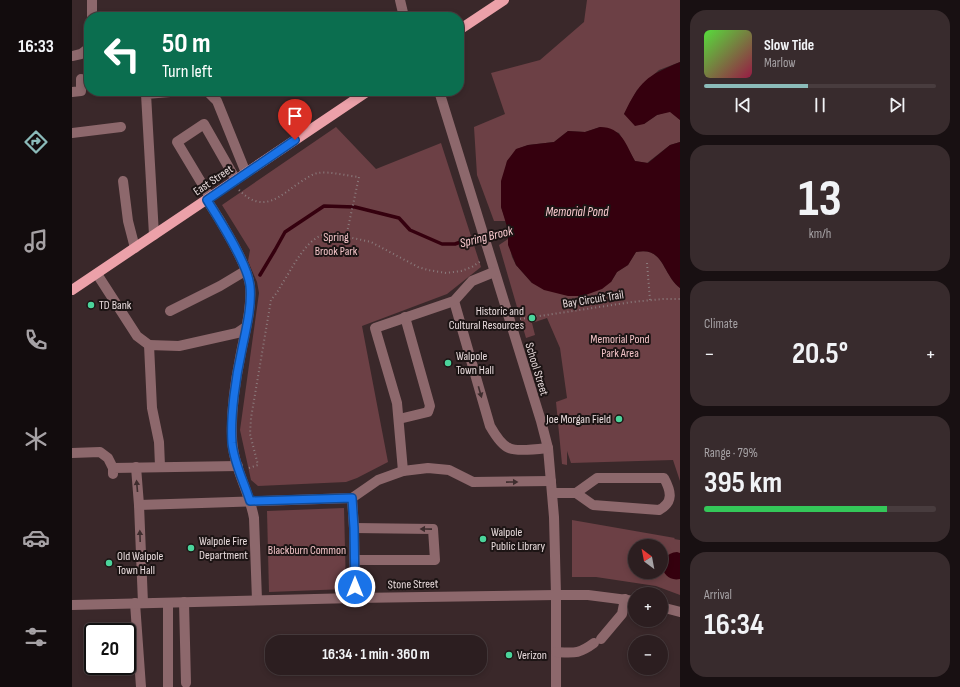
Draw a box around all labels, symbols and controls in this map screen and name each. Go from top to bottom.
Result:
text: 50 m [162,27,211,60]
icon: left [96,28,148,80]
text: 16:33 [18,36,54,57]
text: Slow Tide [764,36,814,55]
text: Marlow [764,55,796,71]
text: Turn left [162,61,213,82]
icon: previous [732,94,754,116]
icon: pause [809,94,831,116]
icon: next [886,94,908,116]
pin [278,99,312,140]
icon: arrive [284,105,306,127]
icon: directions [22,128,50,156]
street label: East Street [191,162,236,199]
text: 13 [798,168,842,231]
water label: Memorial Pond [545,204,609,220]
water label: Spring Brook [458,222,516,251]
text: km/h [809,226,831,242]
icon: music [22,227,50,255]
park label: Spring Brook Park [315,230,358,259]
street label: Bay Circuit Trail [561,287,625,312]
place label: TD Bank [99,298,132,313]
marker: TD Bank [86,300,96,310]
place label: Historic and Cultural Resources [449,304,524,333]
marker: Historic and Cultural Resources [527,313,537,323]
text: Climate [704,316,738,332]
icon: phone [22,326,50,354]
park label: Memorial Pond Park Area [590,332,650,361]
text: 20.5° [792,336,848,372]
street label: School Street [521,341,552,398]
text: − [704,341,715,368]
text: + [925,341,936,368]
place label: Walpole Town Hall [456,349,494,378]
marker: Walpole Town Hall [443,358,453,368]
one-way arrow [477,387,483,399]
place label: Joe Morgan Field [545,412,611,427]
marker: Joe Morgan Field [614,414,624,424]
icon: climate [22,425,50,453]
text: Range · 79% [704,445,758,461]
text: 395 km [704,465,782,501]
one-way arrow [506,478,518,485]
one-way arrow [134,480,141,492]
icon: car [22,524,50,552]
place label: Walpole Public Library [491,525,546,554]
one-way arrow [419,526,432,532]
one-way arrow [137,530,144,542]
place label: Walpole Fire Department [199,534,248,563]
marker: Walpole Public Library [478,534,488,544]
north arrow [628,539,668,579]
map controls [628,539,668,675]
marker: Walpole Fire Department [186,543,196,553]
park label: Blackburn Common [268,543,346,558]
place label: Old Walpole Town Hall [117,549,164,578]
marker: Old Walpole Town Hall [104,558,114,568]
position arrow [334,566,376,608]
street label: Stone Street [387,577,439,592]
button: + [628,587,668,627]
text: Arrival [704,587,732,603]
text: 16:34 [704,607,764,643]
icon: filters [22,623,50,651]
speed limit sign: 20 [84,623,136,675]
button: − [628,635,668,675]
text: 16:34 · 1 min · 360 m [322,645,430,664]
place label: Verizon [517,648,547,663]
marker: Verizon [504,650,514,660]

